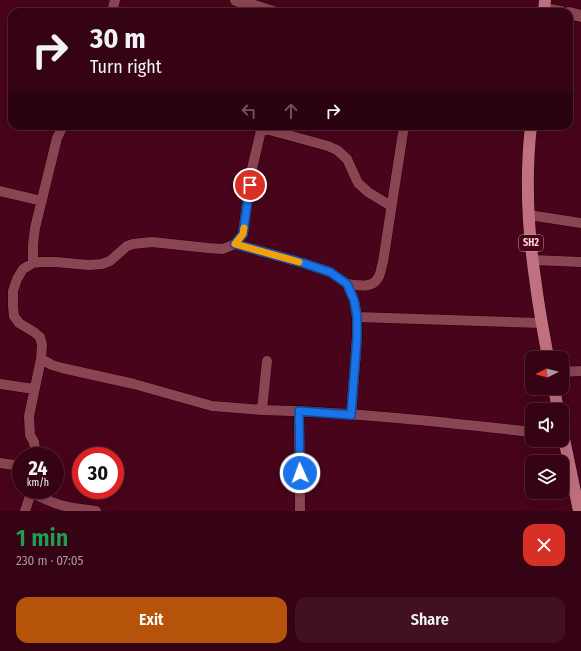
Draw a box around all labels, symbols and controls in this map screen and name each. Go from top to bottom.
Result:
text: 30 m [90,22,146,55]
icon: right [24,24,76,76]
text: Turn right [90,56,162,78]
icon: left [238,100,260,122]
icon: ahead [280,100,302,122]
icon: right [322,100,344,122]
pin [233,168,267,202]
icon: arrive [239,174,261,196]
road number: SH2 [519,235,543,251]
north arrow [525,351,569,395]
map controls [525,351,569,499]
button: sound [525,403,569,447]
speed limit sign: 30 [72,447,124,499]
position arrow [279,452,321,494]
button: layers [525,455,569,499]
text: 24 [28,456,48,480]
text: km/h [27,477,49,489]
text: 1 min [16,524,68,552]
button: close [523,524,565,566]
text: 230 m · 07:05 [16,553,84,568]
button: Exit [16,597,287,643]
button: Share [295,597,565,643]

